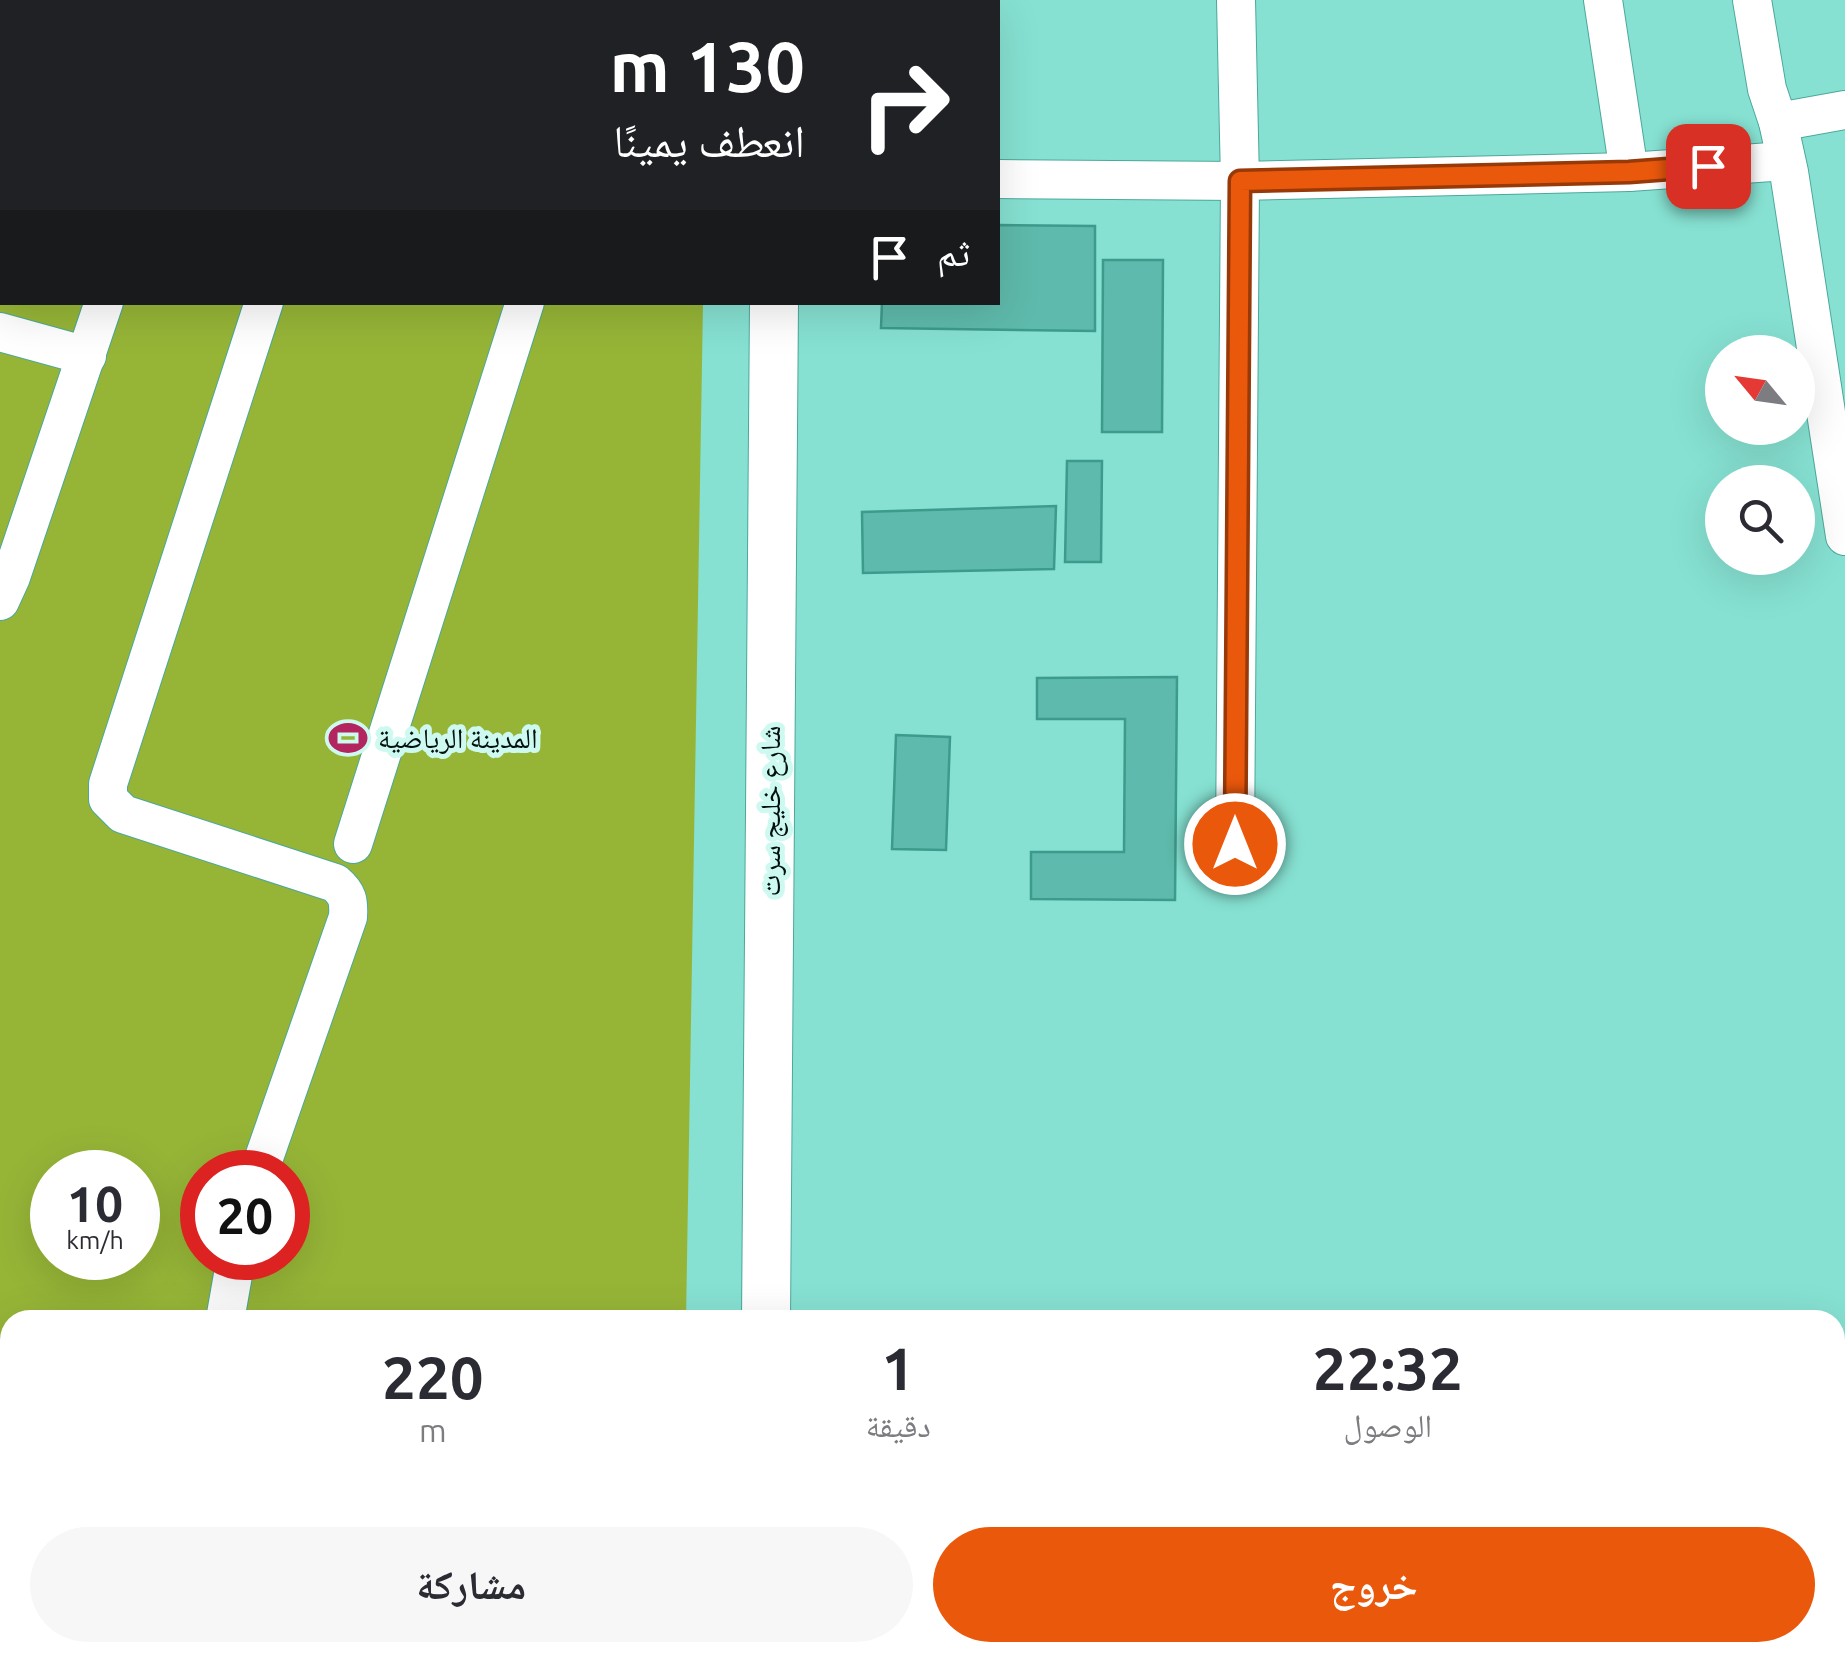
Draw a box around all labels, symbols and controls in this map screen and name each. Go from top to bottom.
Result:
text: 130 m [610,27,805,105]
icon: right [840,40,970,170]
text: انعطف يمينًا [613,115,805,166]
pin [1666,124,1751,209]
icon: arrive [1681,139,1736,194]
icon: arrive [862,230,917,285]
text: ثم [937,231,970,273]
north arrow [1705,335,1815,445]
map controls [1705,335,1815,575]
button: search [1705,465,1815,575]
sports icon: المدينة الرياضية [327,717,369,759]
place label: المدينة الرياضية [378,722,538,754]
street label: شارع خليج سرت [754,726,788,896]
position arrow [1183,792,1287,896]
speed limit sign: 20 [180,1150,310,1280]
text: 10 [67,1175,123,1231]
text: km/h [66,1226,124,1254]
text: 1 [881,1334,915,1401]
text: 22:32 [1313,1334,1463,1401]
text: 220 [382,1343,484,1410]
text: دقيقة [866,1407,931,1443]
text: الوصول [1344,1407,1432,1443]
text: m [419,1412,447,1448]
button: مشاركة [30,1527,913,1642]
button: خروج [933,1527,1815,1642]

